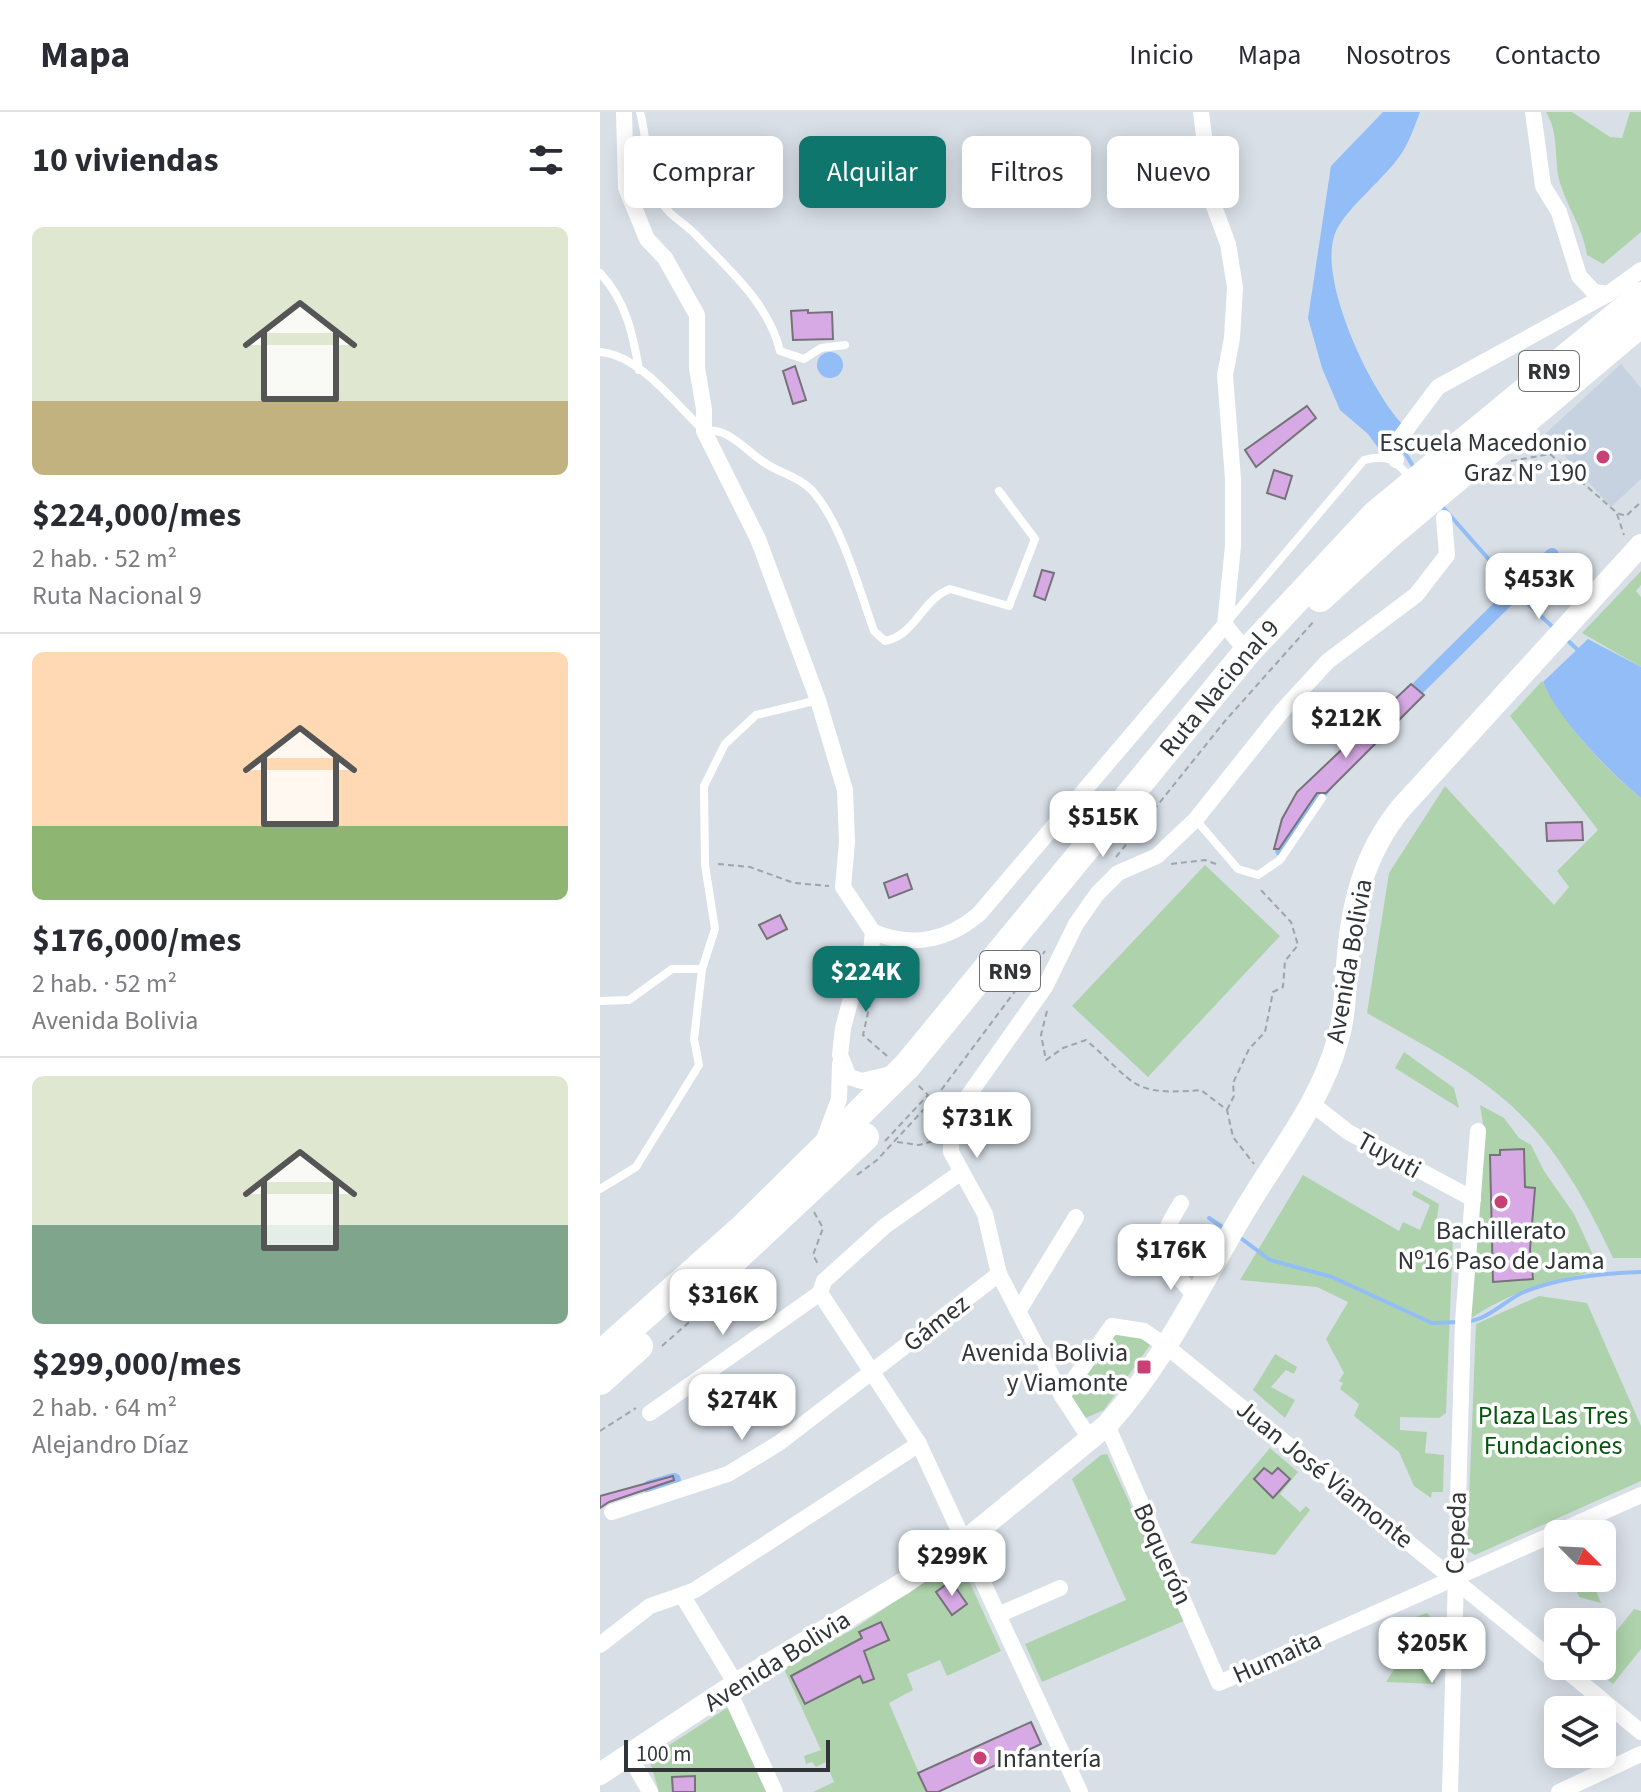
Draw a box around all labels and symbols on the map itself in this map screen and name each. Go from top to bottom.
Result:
road number: RN9 [1519,351,1579,391]
place label: Escuela Macedonio Graz N° 190 [1379,424,1587,491]
marker: Escuela Macedonio Graz N° 190 [1594,448,1612,466]
pin: $453K [1483,553,1595,621]
street label: Ruta Nacional 9 [1150,611,1287,765]
pin: $212K [1290,692,1402,760]
pin: $515K [1047,791,1159,859]
street label: Avenida Bolivia [1316,876,1382,1046]
pin: $224K [810,946,922,1014]
road number: RN9 [980,951,1040,991]
pin: $731K [921,1092,1033,1160]
street label: Tuyuti [1350,1122,1428,1188]
marker: Bachillerato Nº16 Paso de Jama [1492,1193,1510,1211]
place label: Bachillerato Nº16 Paso de Jama [1398,1212,1605,1279]
pin: $176K [1115,1224,1227,1292]
pin: $316K [667,1269,779,1337]
street label: Gámez [895,1285,977,1361]
place label: Avenida Bolivia y Viamonte [962,1334,1128,1401]
marker: Avenida Bolivia y Viamonte [1135,1358,1153,1376]
pin: $274K [686,1374,798,1442]
street label: Juan José Viamonte [1228,1391,1422,1557]
park label: Plaza Las Tres Fundaciones [1478,1397,1628,1464]
street label: Cepeda [1436,1491,1476,1575]
street label: Boquerón [1124,1497,1202,1611]
north arrow [1544,1520,1616,1592]
pin: $299K [896,1530,1008,1598]
street label: Avenida Bolivia [697,1601,857,1721]
pin: $205K [1376,1617,1488,1685]
street label: Humaita [1227,1621,1327,1693]
scale bar [624,1736,830,1772]
place label: Infantería [996,1740,1101,1777]
marker: Infantería [971,1749,989,1767]

